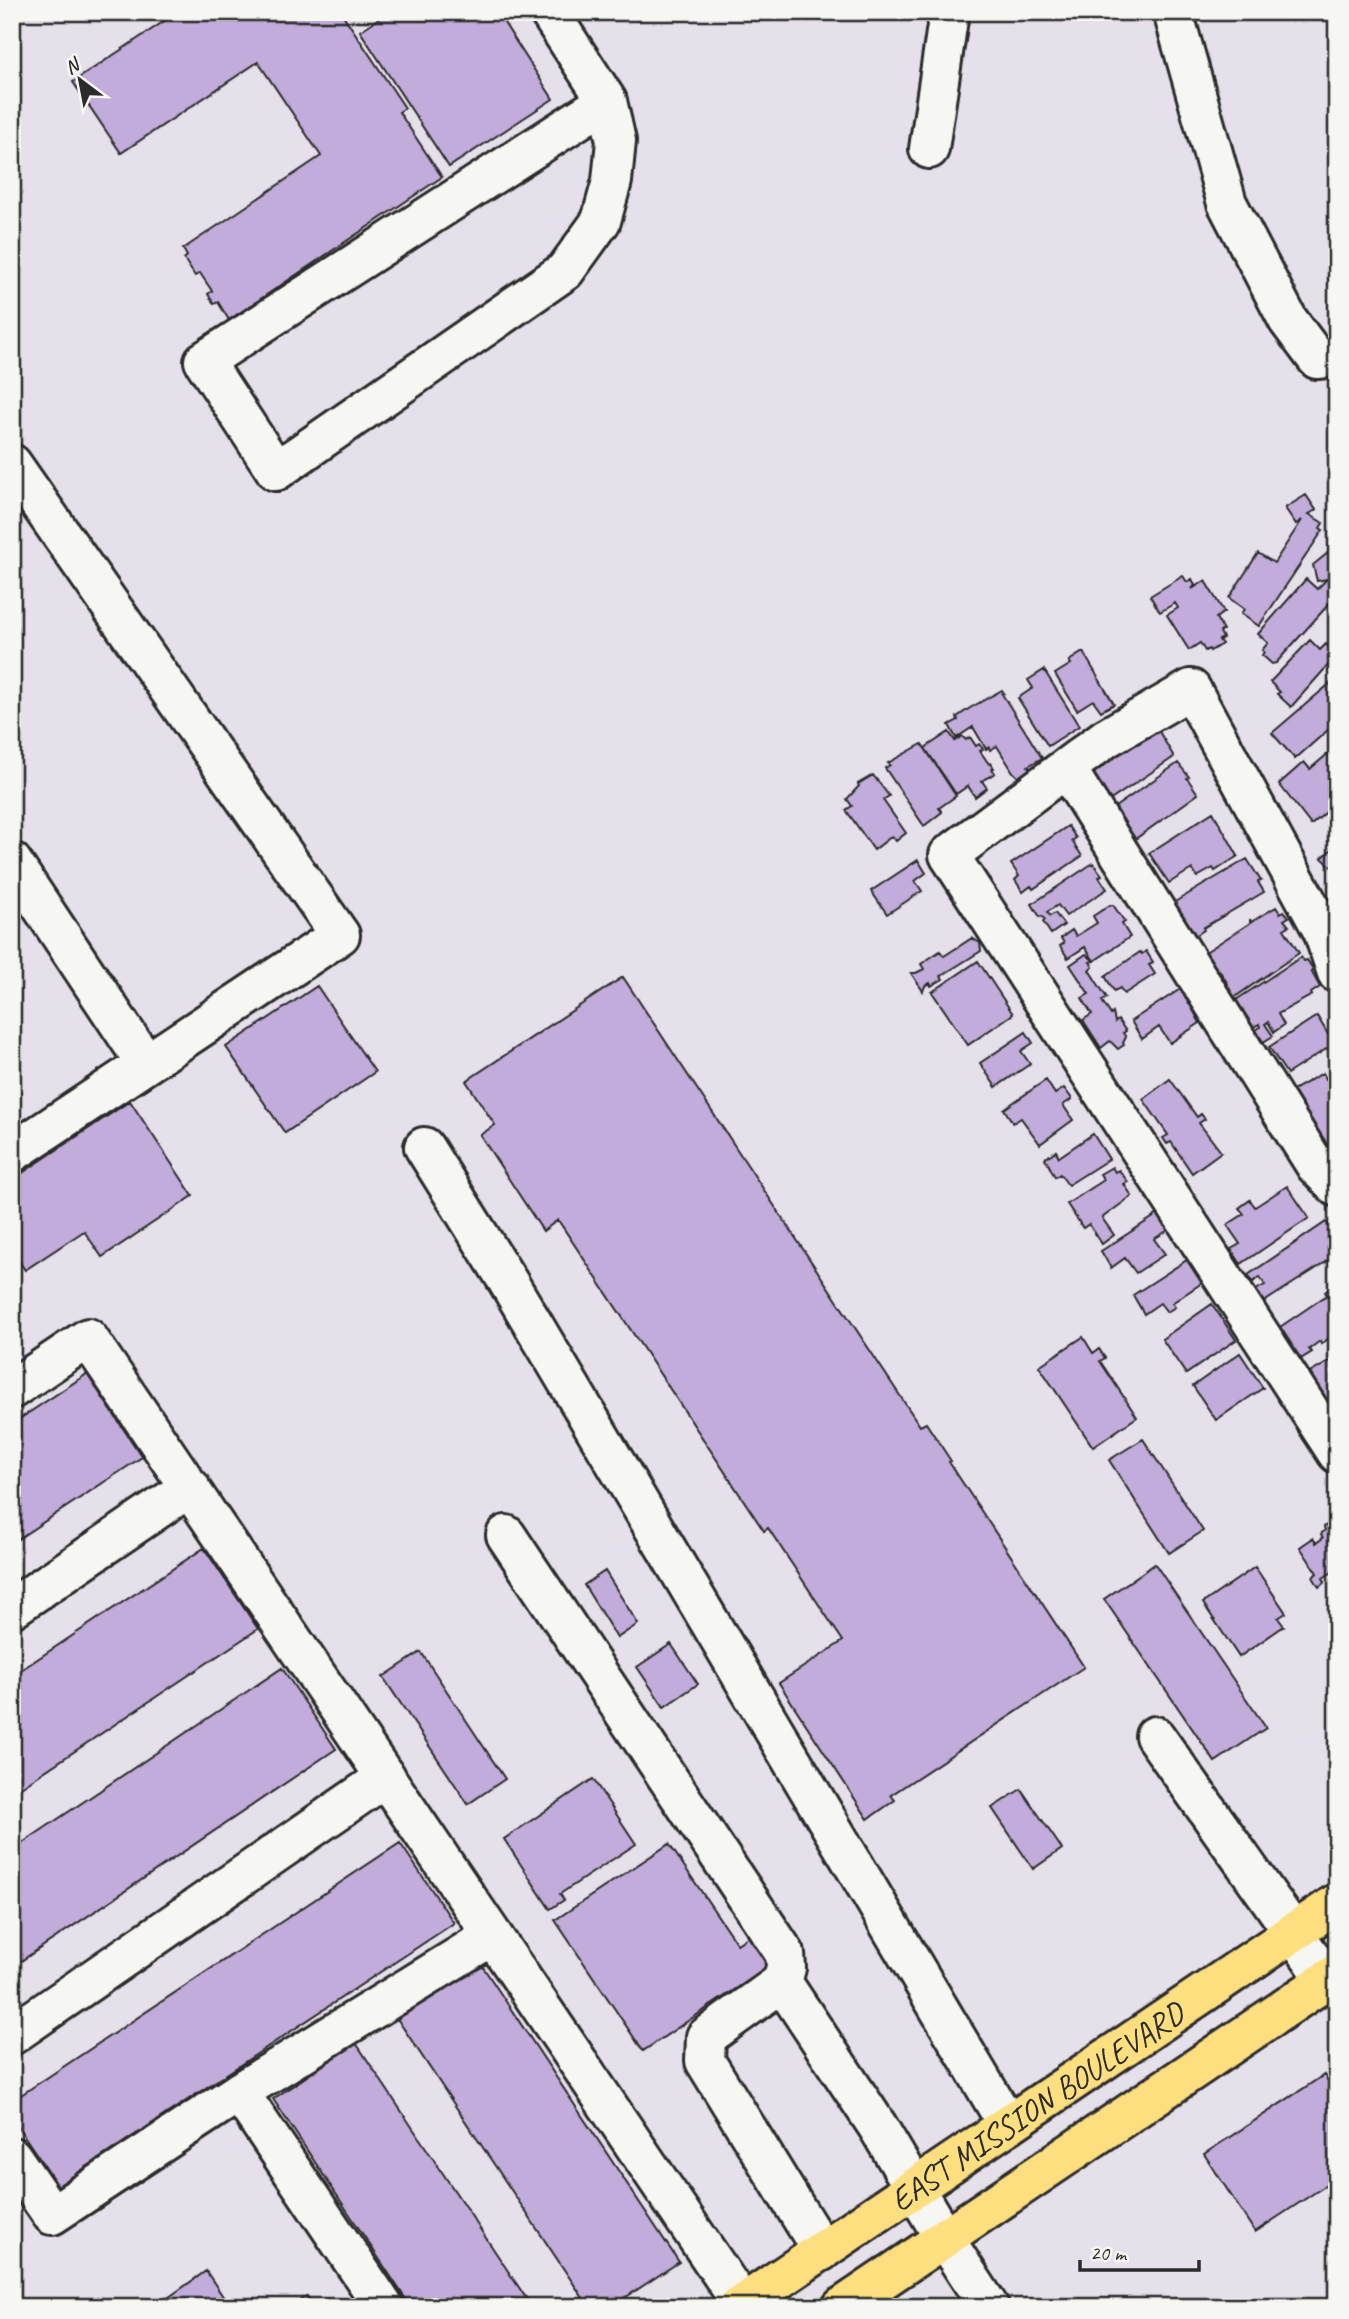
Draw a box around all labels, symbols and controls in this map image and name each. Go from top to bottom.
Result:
north arrow [46,46,116,116]
text: N [60,51,86,80]
street label: EAST MISSION BOULEVARD [882,1991,1195,2221]
scale bar [1080,2228,1198,2272]
text: 20 m [1090,2240,1128,2266]

